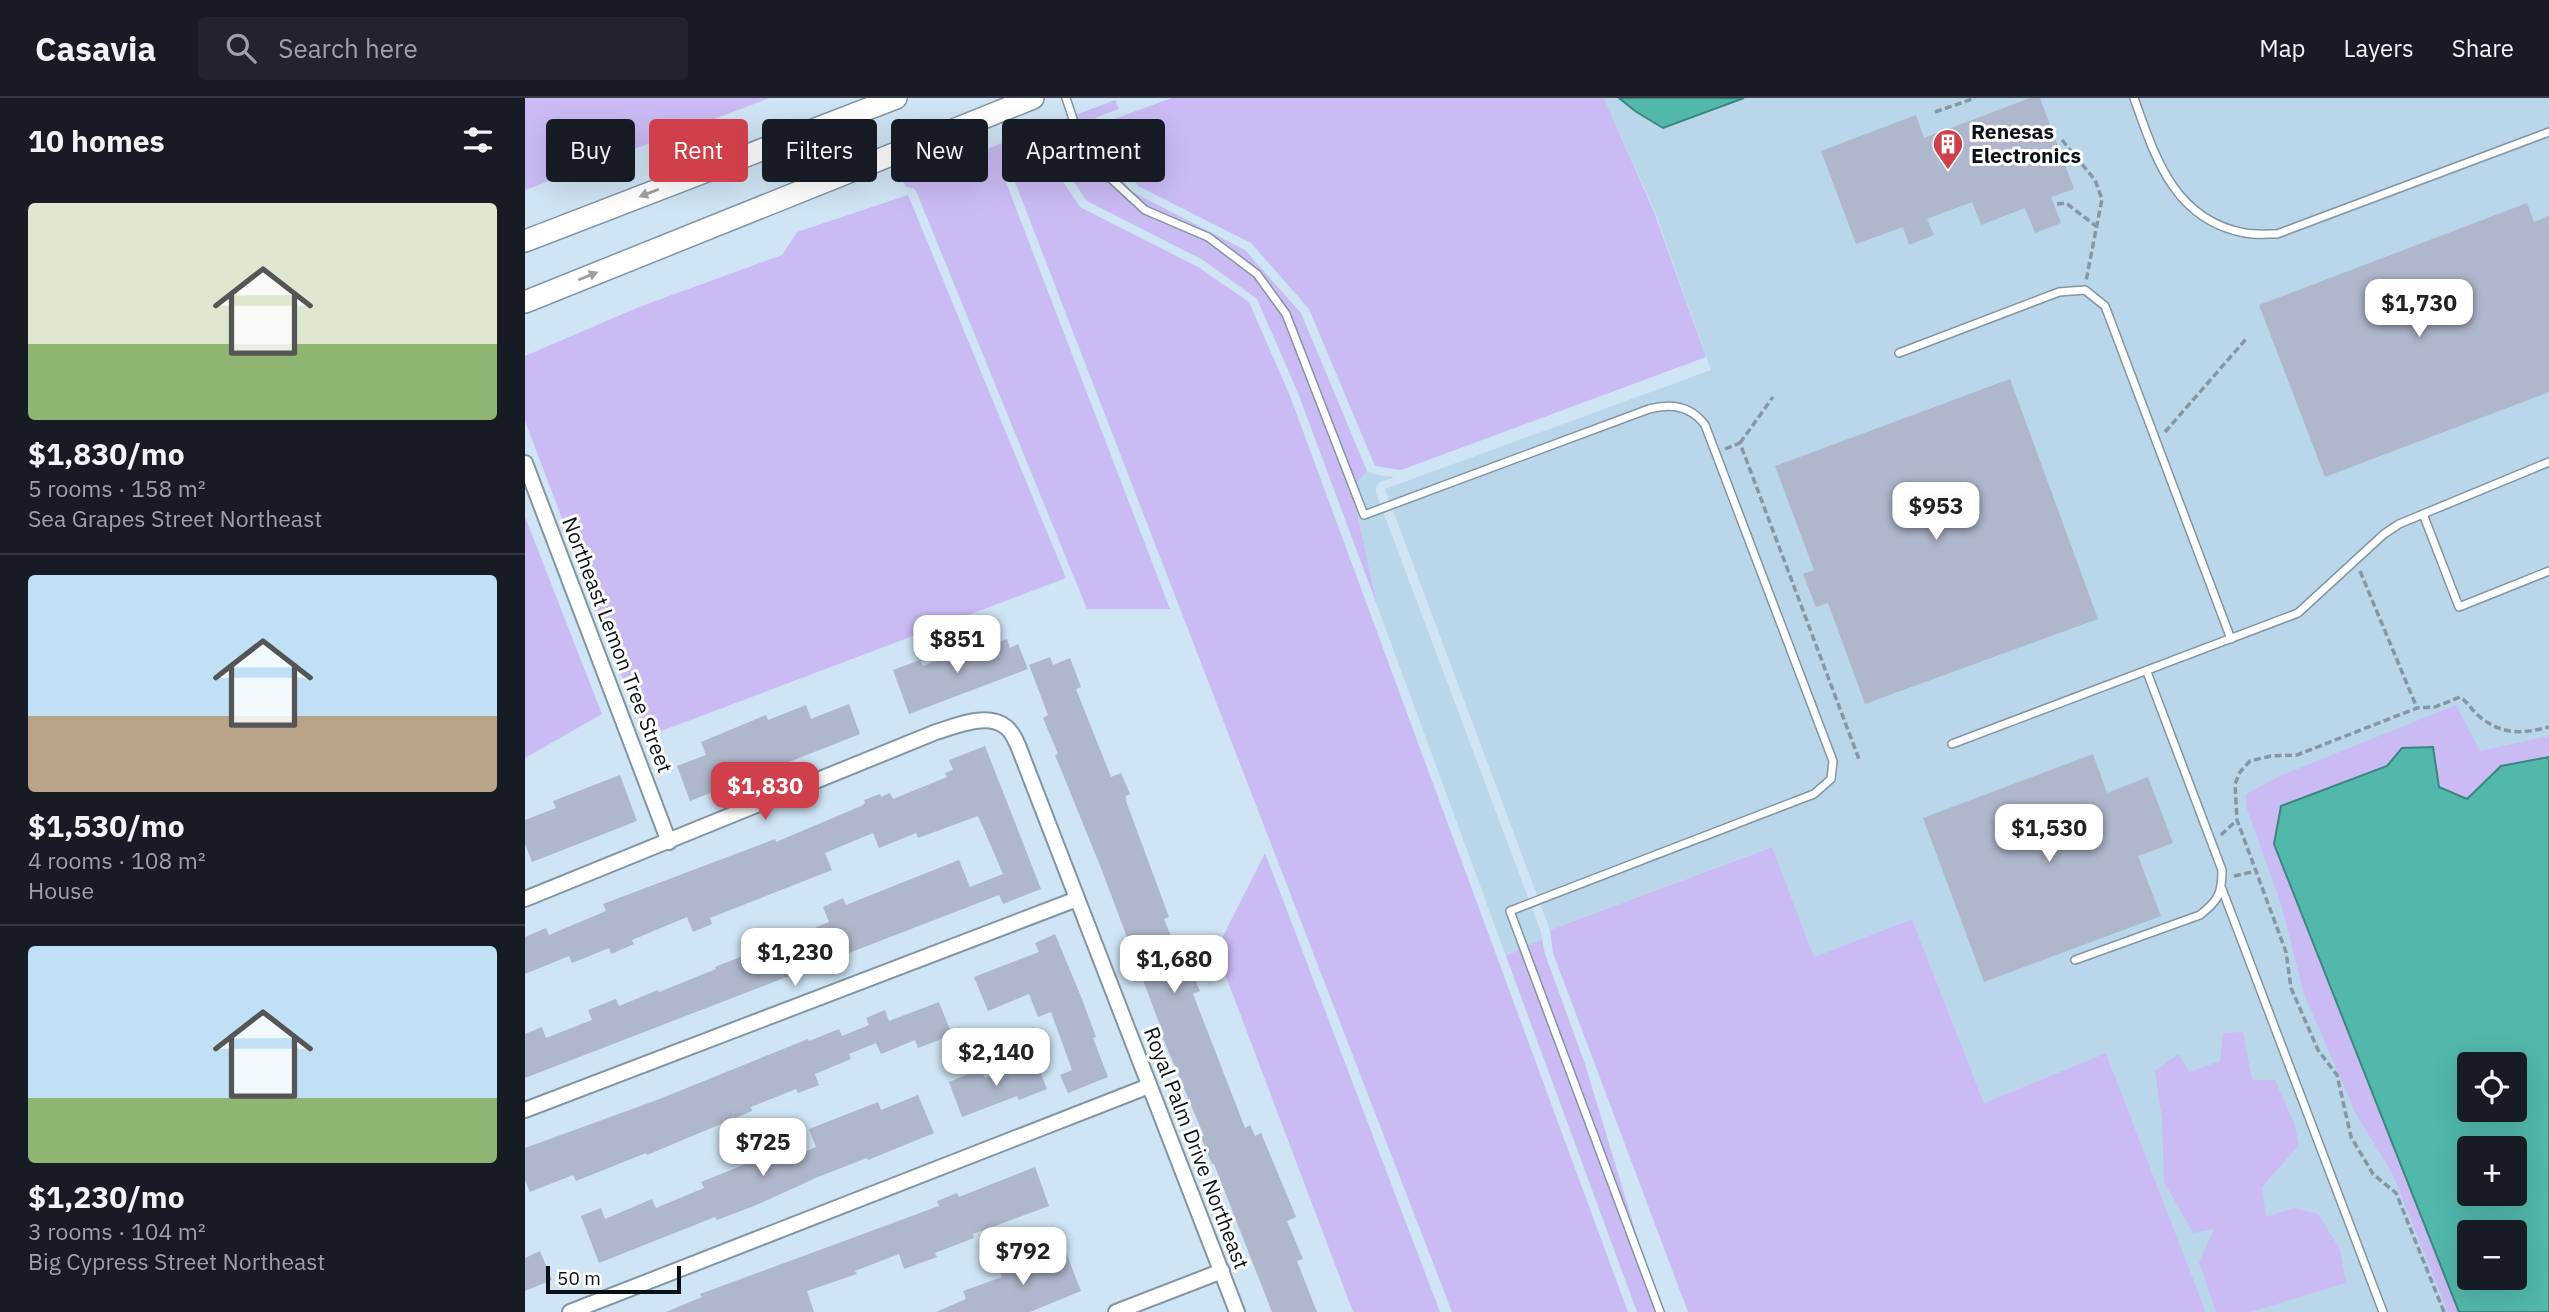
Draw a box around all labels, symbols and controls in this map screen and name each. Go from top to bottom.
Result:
search box [198,17,688,80]
text: Casavia [35,27,156,70]
icon: search [222,29,260,67]
text: Search here [278,31,418,65]
text: Map [2259,32,2306,64]
text: Layers [2344,32,2414,64]
text: Share [2452,32,2514,64]
place label: Renesas Electronics [1971,117,2081,169]
chip: Buy [546,119,635,182]
chip: Rent [649,119,748,182]
chip: Filters [762,119,877,182]
chip: New [891,119,988,182]
chip: Apartment [1002,119,1165,182]
text: 10 homes [28,121,165,160]
icon: filters [459,121,497,159]
building icon: Renesas Electronics [1931,127,1965,171]
one-way arrow [639,188,660,199]
icon: home [200,248,326,374]
one-way arrow [578,271,599,282]
pin: $1,730 [2362,280,2476,339]
text: $1,730 [2381,287,2457,317]
text: $1,830/mo [28,434,185,473]
text: 5 rooms · 158 m² [28,473,206,503]
pin: $953 [1895,482,1977,542]
text: $953 [1908,490,1964,520]
text: Sea Grapes Street Northeast [28,503,322,533]
street label: Northeast Lemon Tree Street [556,513,680,777]
pin: $851 [916,616,998,675]
icon: home [200,620,326,746]
text: $851 [929,623,985,653]
pin: $1,830 [708,762,822,822]
text: $1,830 [727,770,803,800]
pin: $1,530 [1992,804,2106,864]
text: $1,530/mo [28,806,185,845]
text: $1,530 [2011,812,2087,842]
text: 4 rooms · 108 m² [28,845,206,875]
text: House [28,875,94,905]
pin: $1,230 [738,928,852,988]
text: $1,230 [757,936,833,966]
pin: $1,680 [1117,936,1231,995]
text: $1,680 [1136,943,1212,973]
icon: home [200,991,326,1117]
street label: Royal Palm Drive Northeast [1138,1023,1256,1273]
pin: $2,140 [939,1028,1053,1088]
text: $2,140 [958,1036,1034,1066]
map controls [2457,1052,2527,1290]
button: locate [2457,1052,2527,1122]
pin: $725 [722,1118,804,1178]
text: $725 [735,1126,791,1156]
button: + [2457,1136,2527,1206]
text: $1,230/mo [28,1177,185,1216]
text: 3 rooms · 104 m² [28,1216,206,1246]
button: − [2457,1220,2527,1290]
pin: $792 [982,1228,1064,1287]
text: $792 [995,1235,1051,1265]
text: Big Cypress Street Northeast [28,1246,325,1276]
scale bar [546,1263,681,1295]
text: 50 m [557,1266,601,1290]

